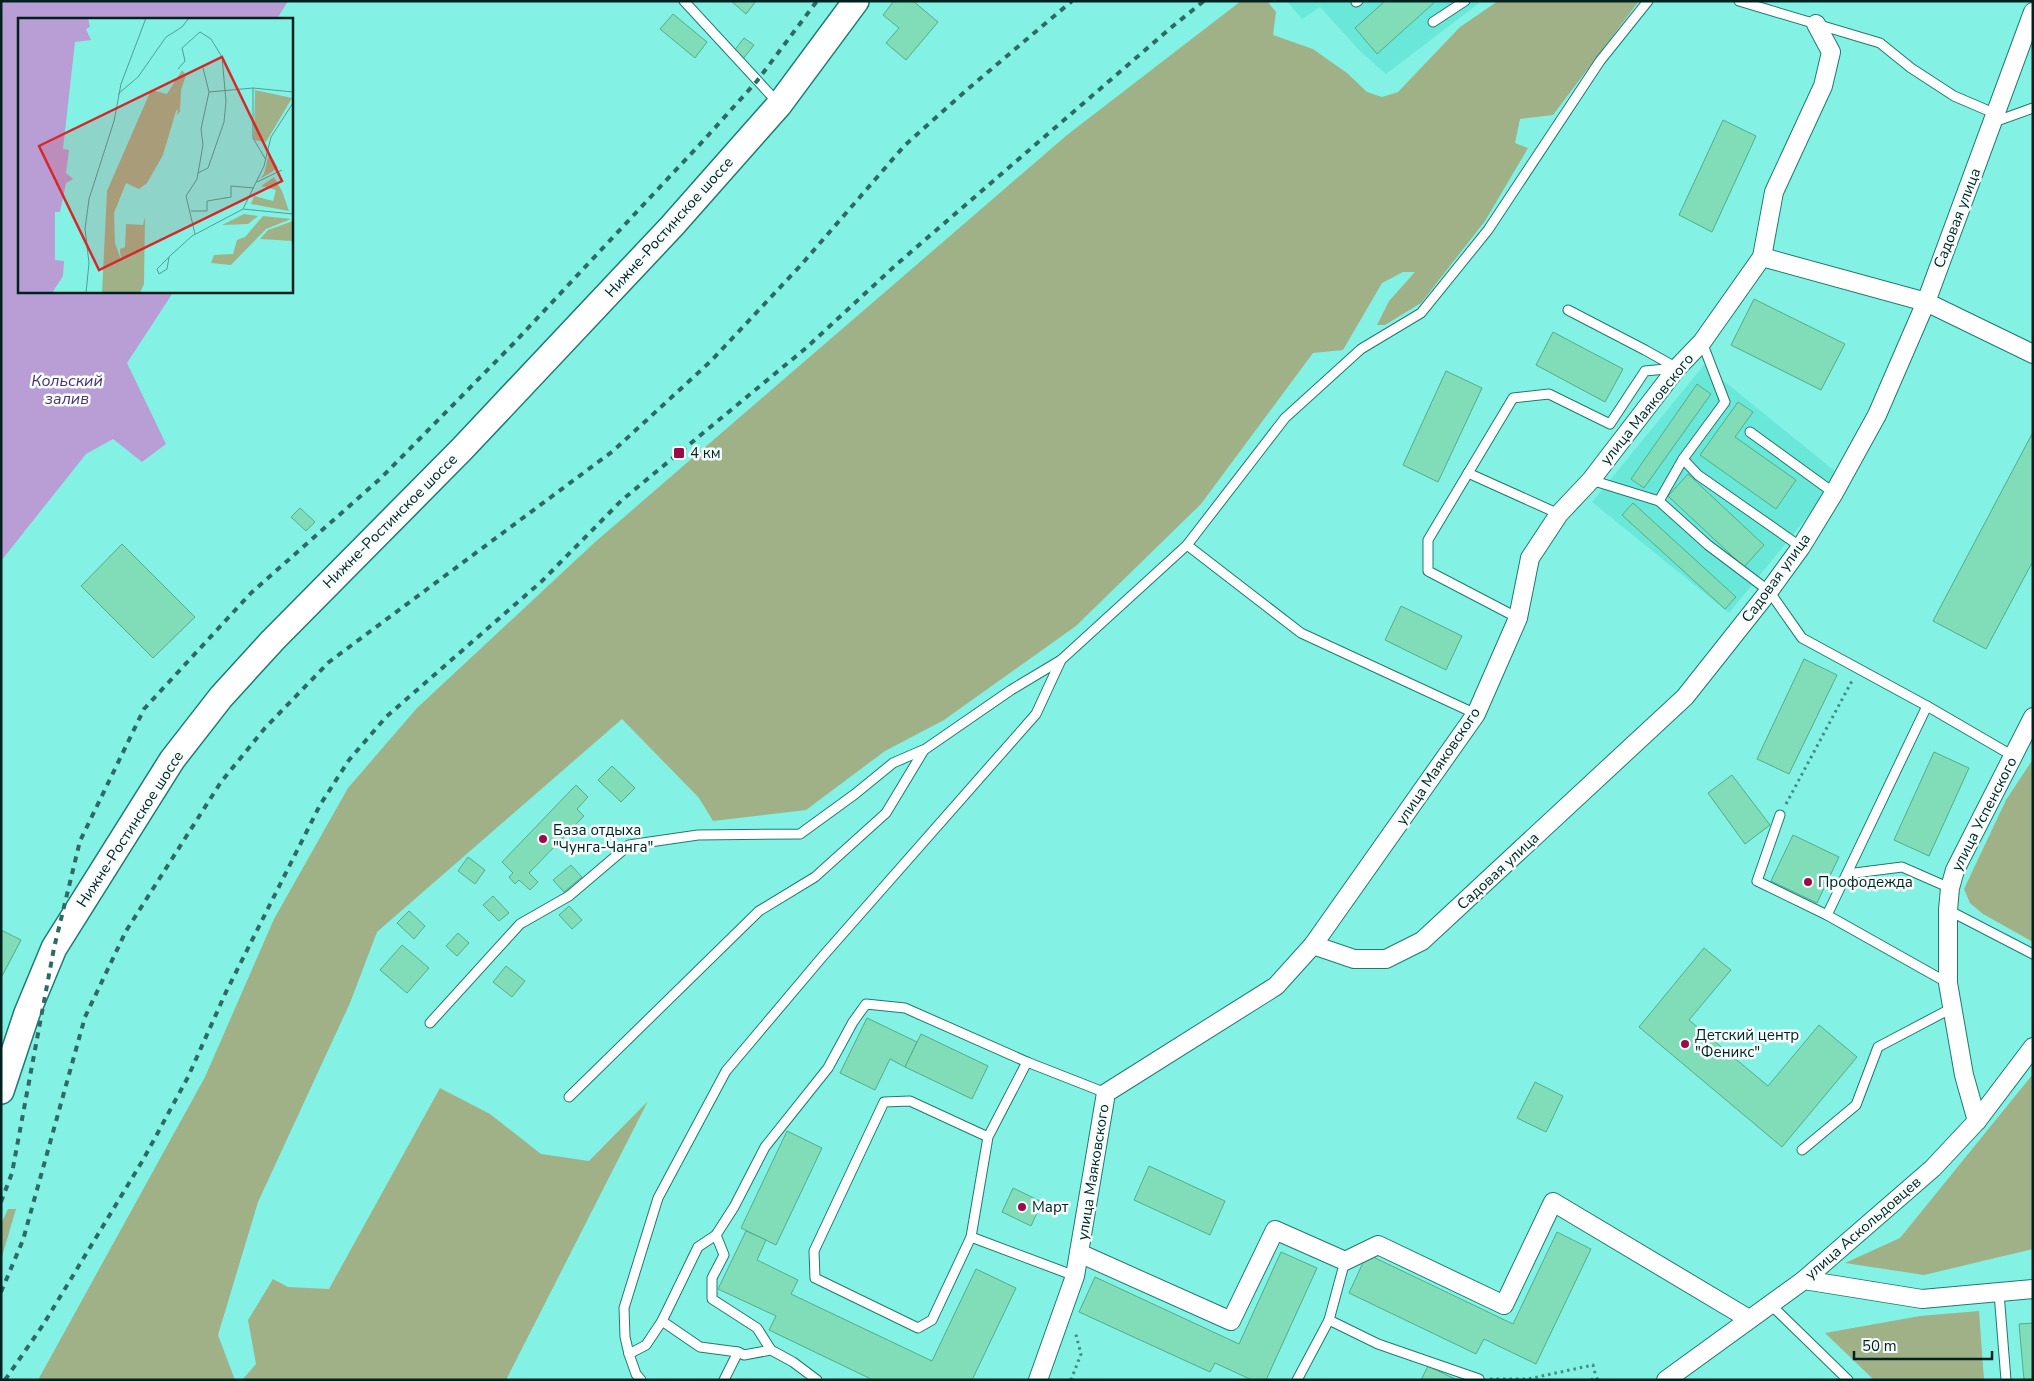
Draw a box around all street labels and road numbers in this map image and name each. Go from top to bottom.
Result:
street label: Нижне-Ростинское шоссе [600,152,738,302]
street label: Садовая улица [1929,165,1985,271]
street label: улица Маяковского [1596,349,1698,469]
street label: Нижне-Ростинское шоссе [318,449,462,593]
street label: Садовая улица [1737,529,1815,627]
street label: улица Маяковского [1391,703,1485,829]
street label: Нижне-Ростинское шоссе [72,747,188,911]
street label: улица Успенского [1947,753,2021,875]
street label: Садовая улица [1453,828,1543,914]
street label: улица Маяковского [1072,1102,1114,1242]
street label: улица Аскольдовцев [1801,1172,1925,1284]

